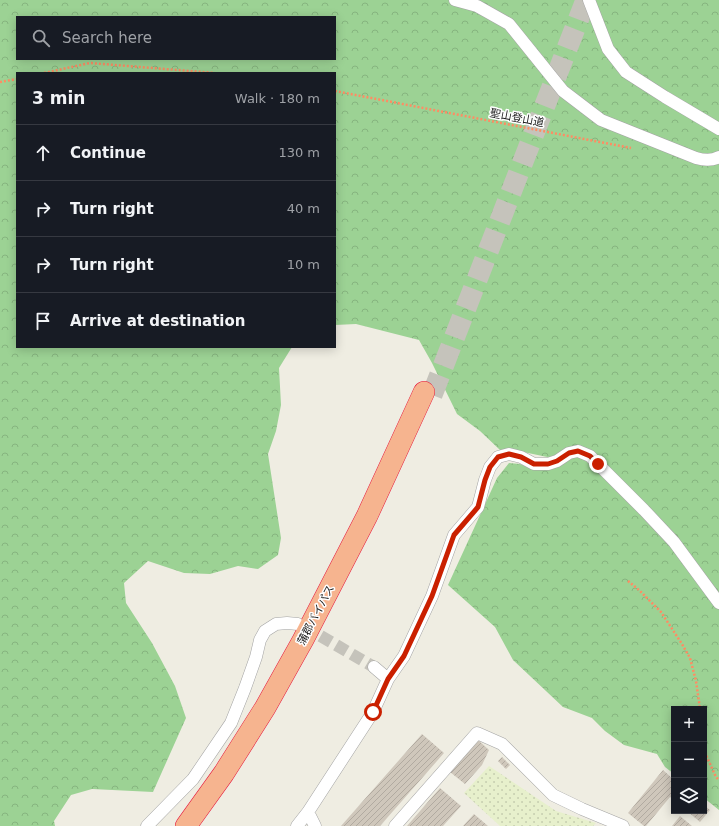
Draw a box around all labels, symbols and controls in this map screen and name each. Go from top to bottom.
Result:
search box [16,16,336,60]
icon: search [30,27,52,49]
text: Search here [62,29,152,47]
text: 3 min [32,88,85,108]
text: Walk · 180 m [235,91,320,106]
street label: 聖山登山道 [489,106,545,130]
icon: ahead [32,142,54,164]
text: Continue [70,144,146,162]
text: 130 m [278,145,320,160]
icon: right [32,198,54,220]
text: Turn right [70,200,154,218]
text: 40 m [287,201,320,216]
icon: right [32,254,54,276]
text: Turn right [70,256,154,274]
text: 10 m [287,257,320,272]
icon: arrive [32,310,54,332]
text: Arrive at destination [70,312,245,330]
route end [589,455,607,473]
street label: 蒲郡バイパス [295,583,337,647]
route start [364,703,382,721]
map controls [671,706,707,814]
button: + [671,706,707,742]
button: − [671,742,707,778]
button: layers [671,778,707,814]

